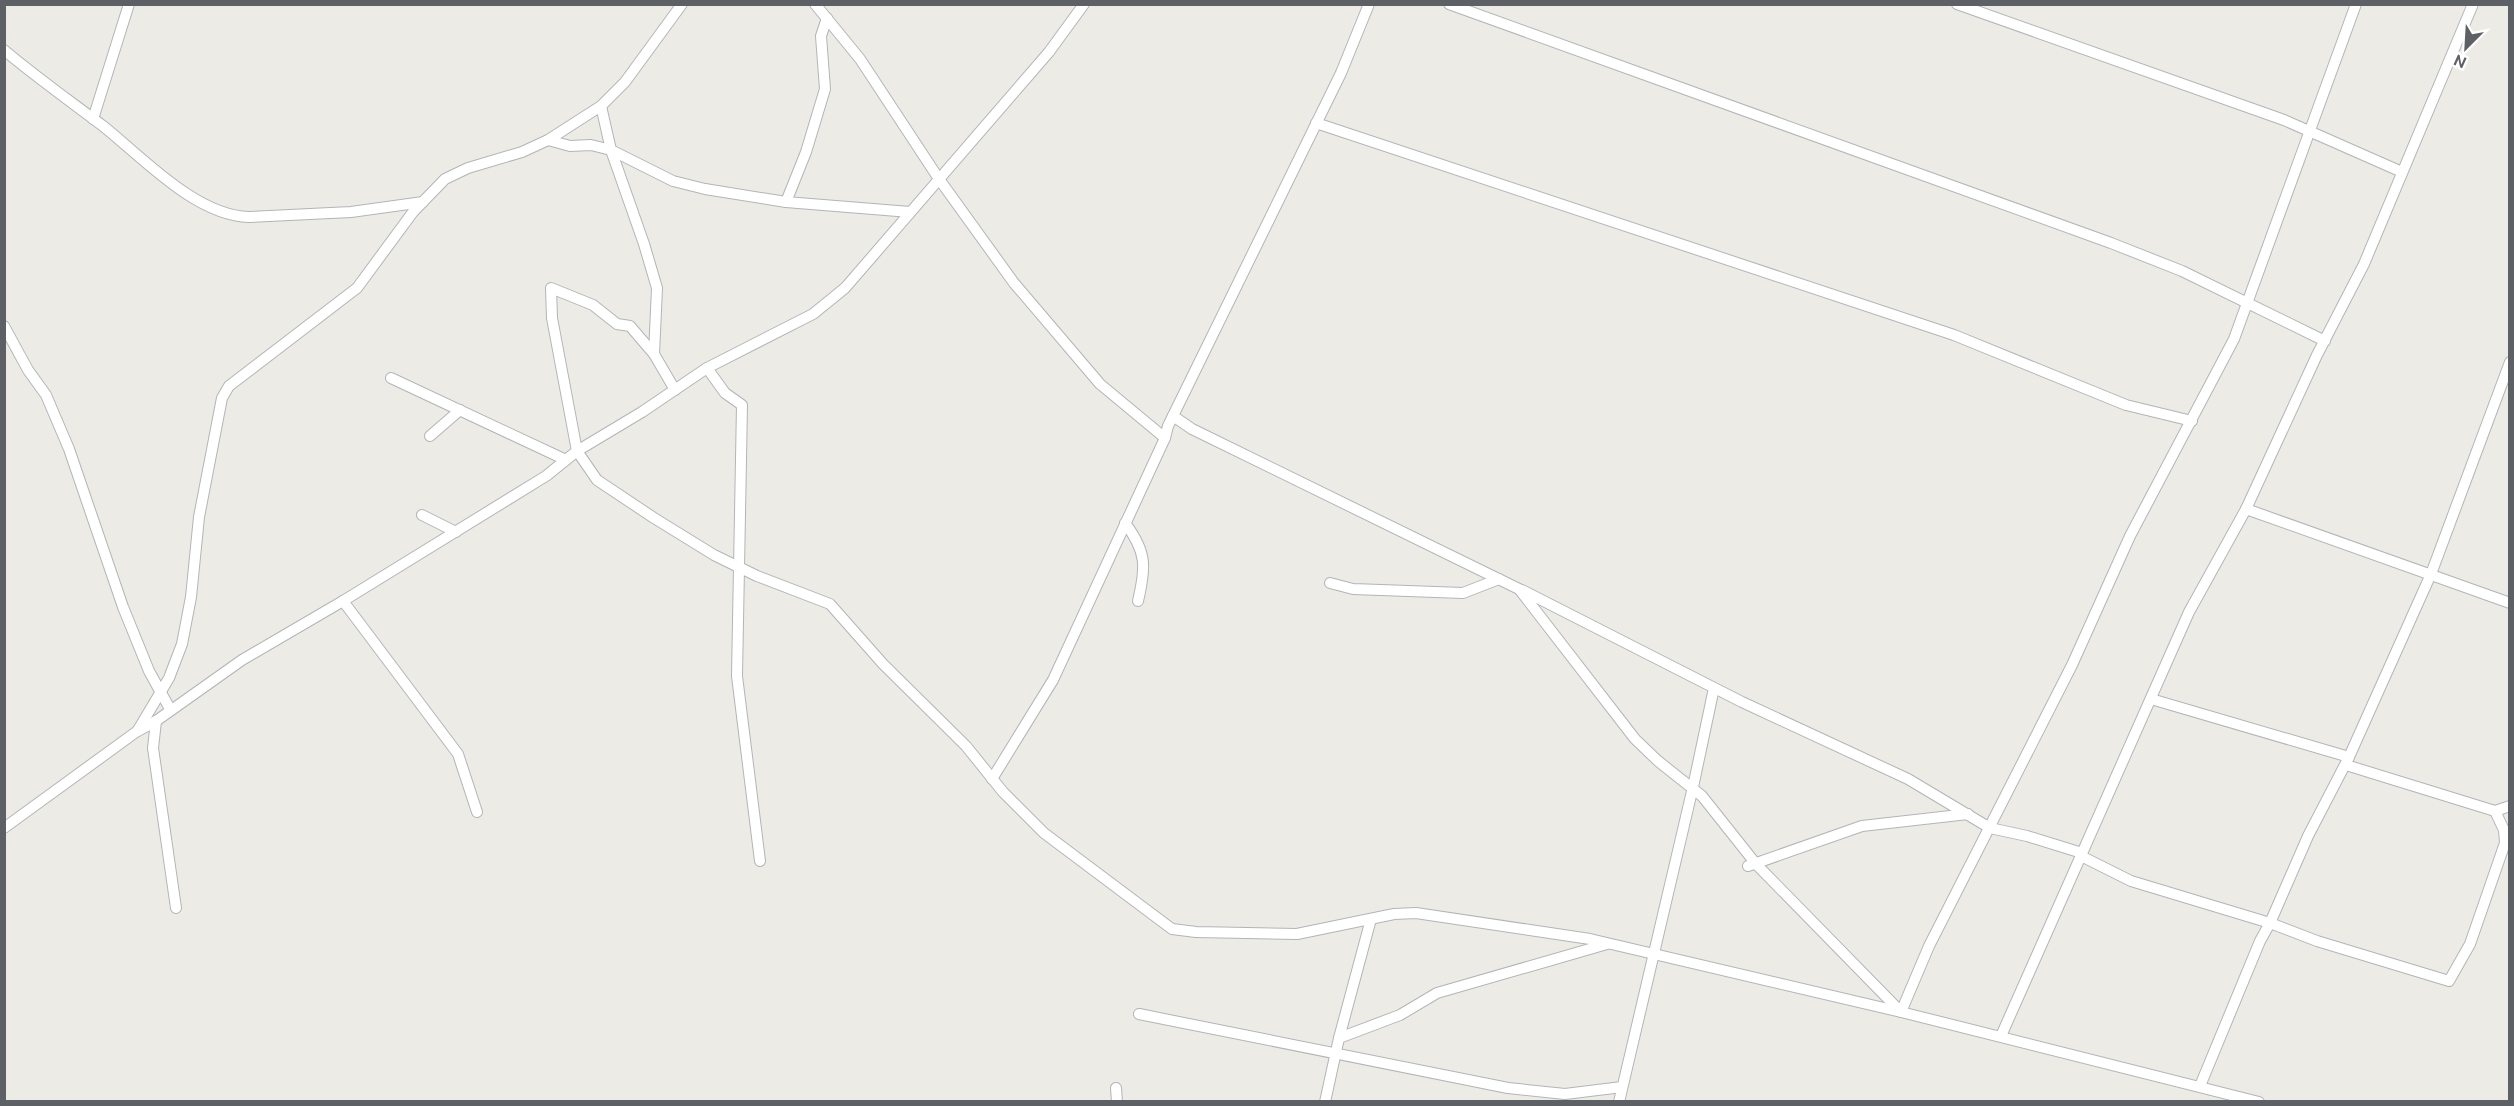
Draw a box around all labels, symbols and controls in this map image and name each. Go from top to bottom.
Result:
north arrow [2436,18,2496,78]
text: N [2451,51,2469,72]

